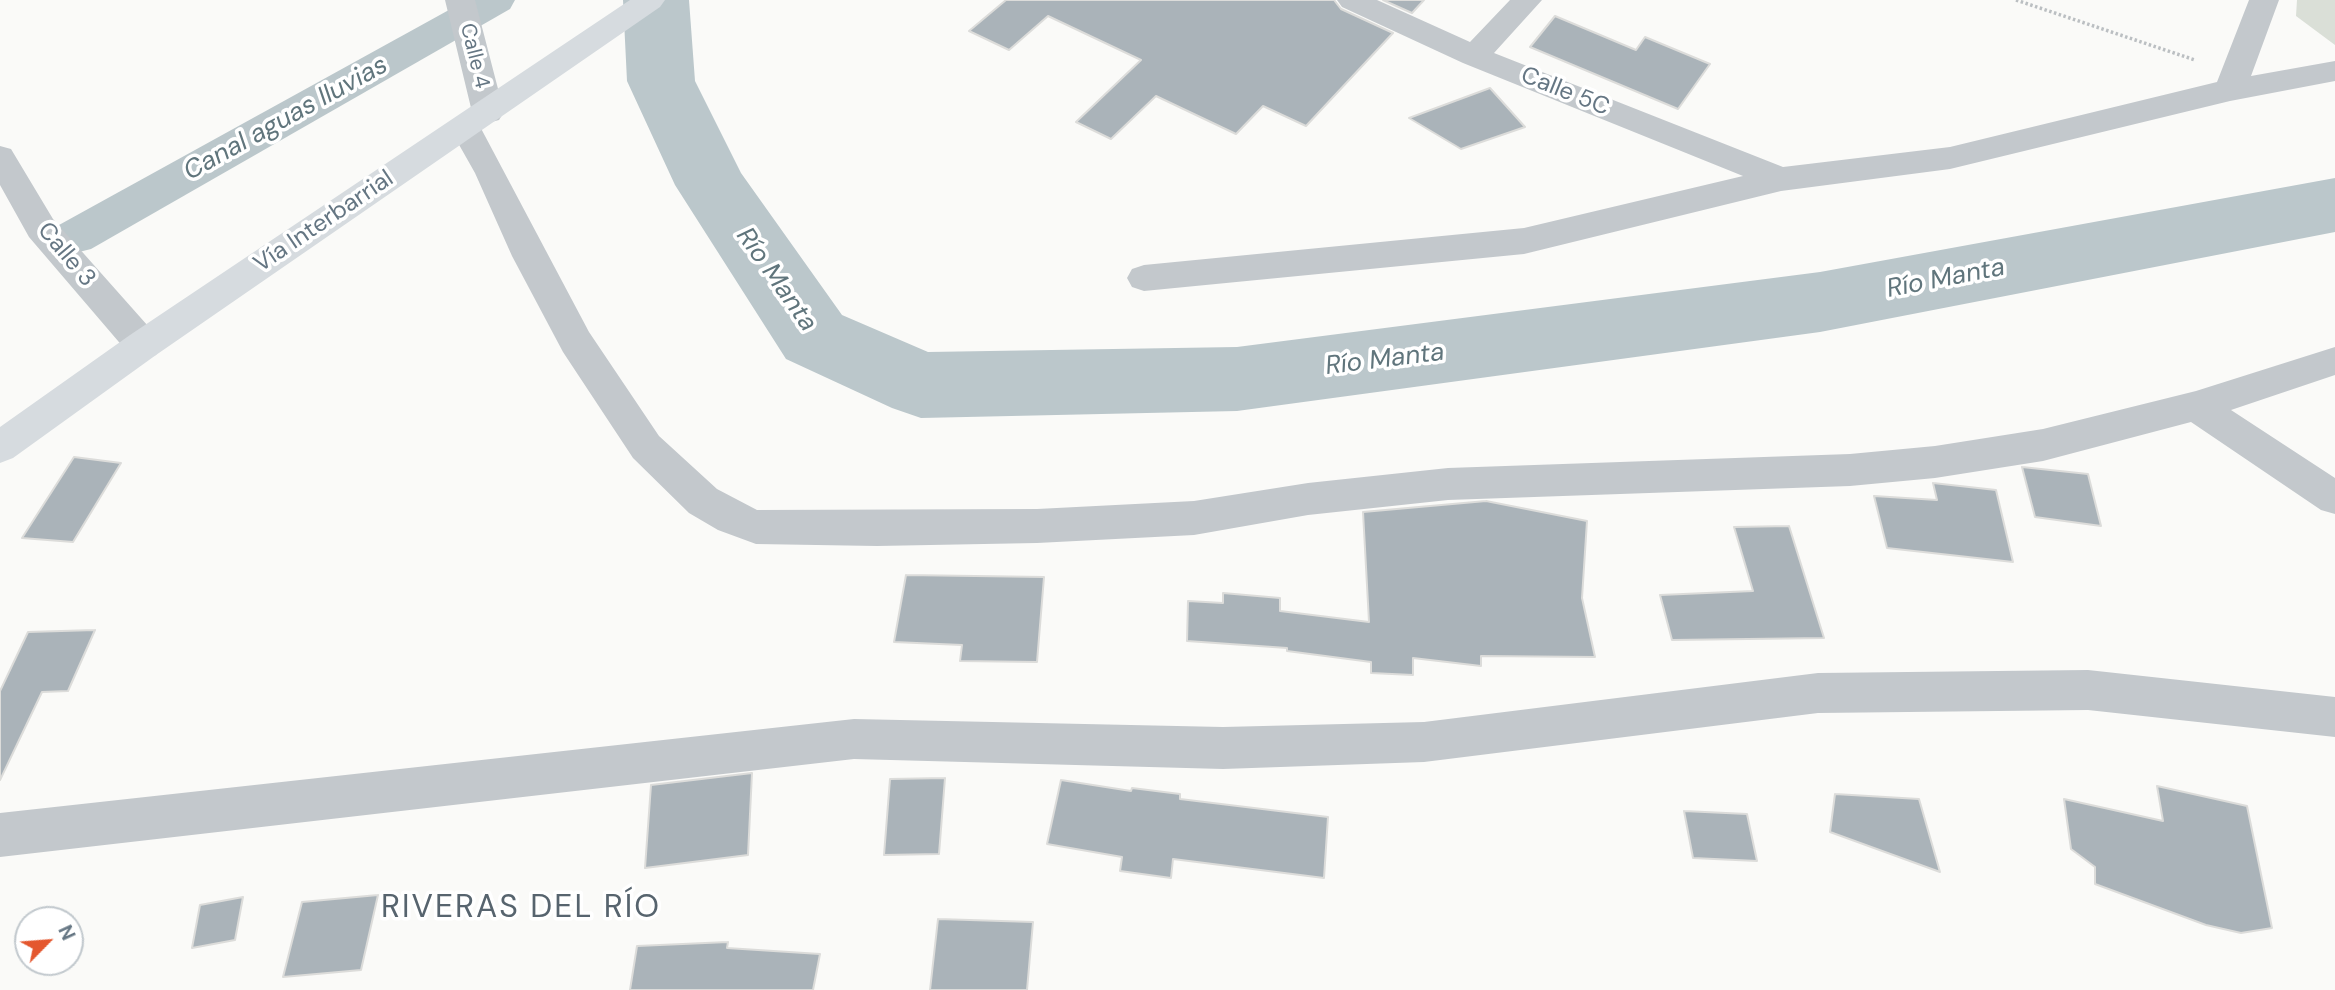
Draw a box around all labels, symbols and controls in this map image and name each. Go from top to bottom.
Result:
street label: Calle 4 [454,21,494,91]
water label: Canal aguas lluvias [179,50,393,188]
street label: Calle 5C [1517,61,1613,123]
street label: Vía Interbarrial [249,165,399,279]
street label: Calle 3 [31,217,101,293]
water label: Río Manta [729,222,823,338]
water label: Río Manta [1884,252,2008,306]
water label: Río Manta [1324,337,1446,383]
district label: RIVERAS DEL RÍO [383,890,659,928]
north arrow [14,906,84,976]
text: N [52,921,81,944]

